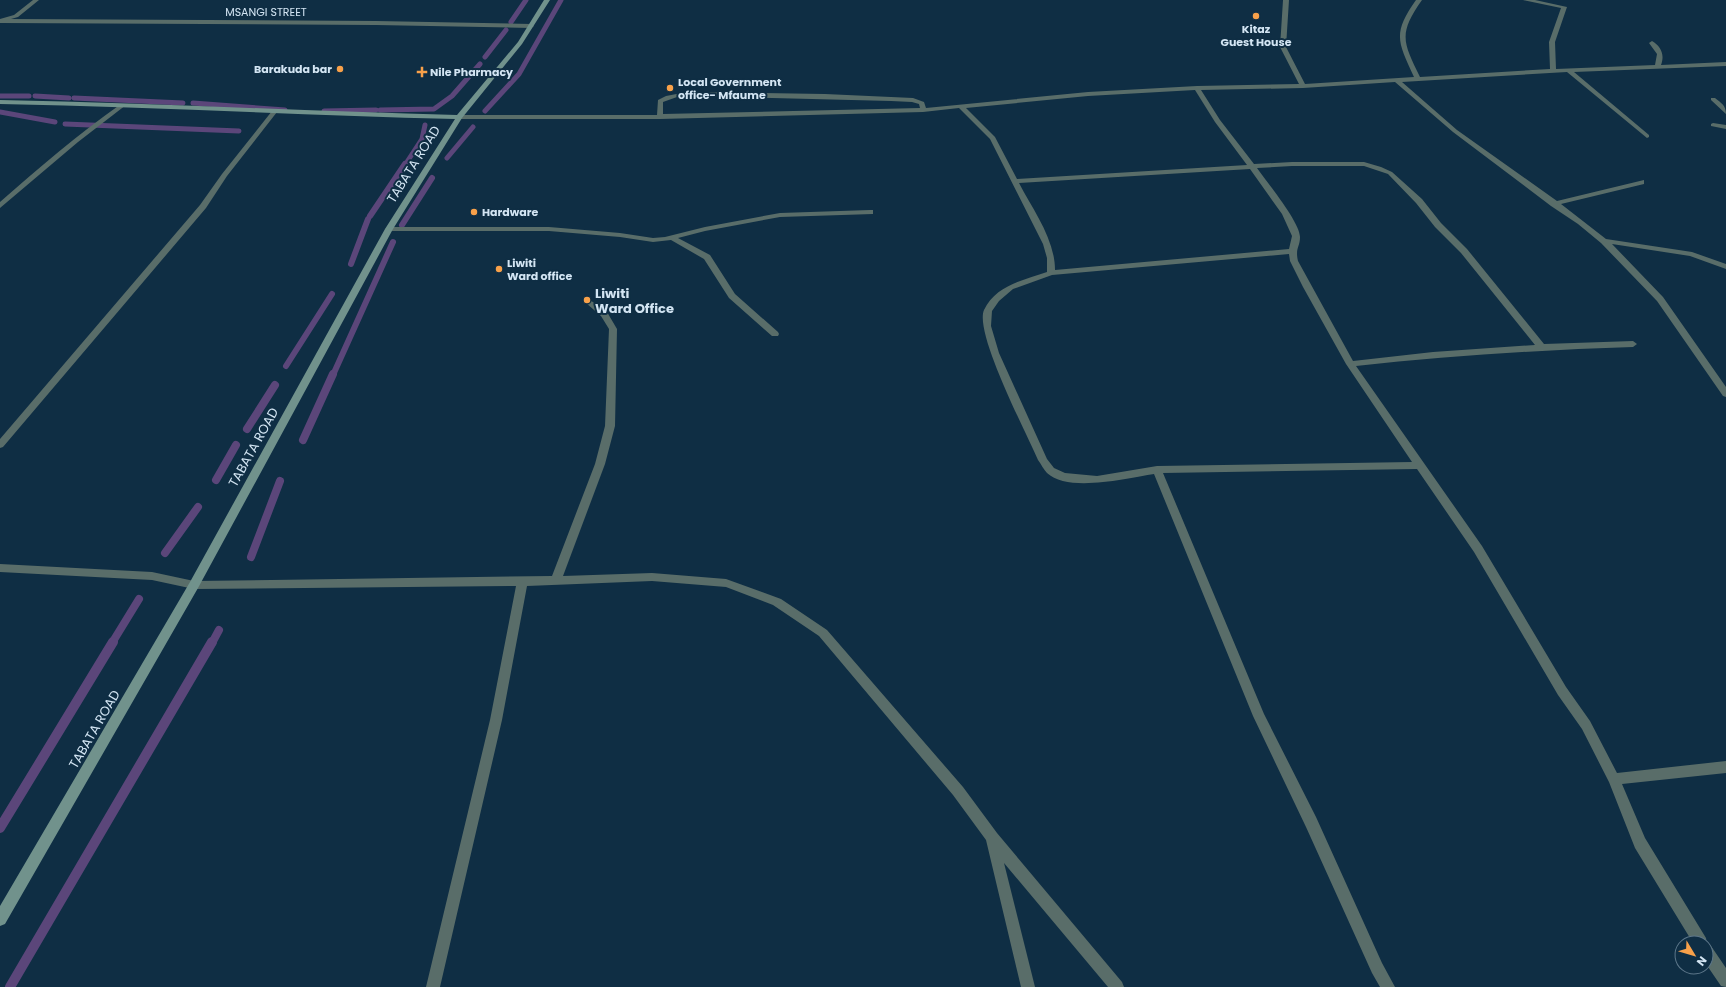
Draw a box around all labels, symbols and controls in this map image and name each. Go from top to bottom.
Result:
street label: MSANGI STREET [225,4,307,20]
marker: Kitaz Guest House [1251,11,1261,21]
place label: Kitaz Guest House [1221,21,1292,50]
place label: Barakuda bar [254,61,332,77]
marker: Barakuda bar [335,64,345,74]
place label: Nile Pharmacy [430,64,513,80]
marker: Nile Pharmacy [417,67,427,77]
place label: Local Government office- Mfaume [678,74,782,103]
marker: Local Government office- Mfaume [665,83,675,93]
street label: TABATA ROAD [382,122,445,207]
place label: Hardware [482,204,538,220]
marker: Hardware [469,207,479,217]
place label: Liwiti Ward office [507,255,572,284]
marker: Liwiti Ward office [494,264,504,274]
place label: Liwiti Ward Office [595,284,674,318]
marker: Liwiti Ward Office [582,295,592,305]
street label: TABATA ROAD [224,404,283,490]
street label: TABATA ROAD [64,686,125,772]
north arrow [1674,935,1714,975]
text: N [1693,953,1711,969]

